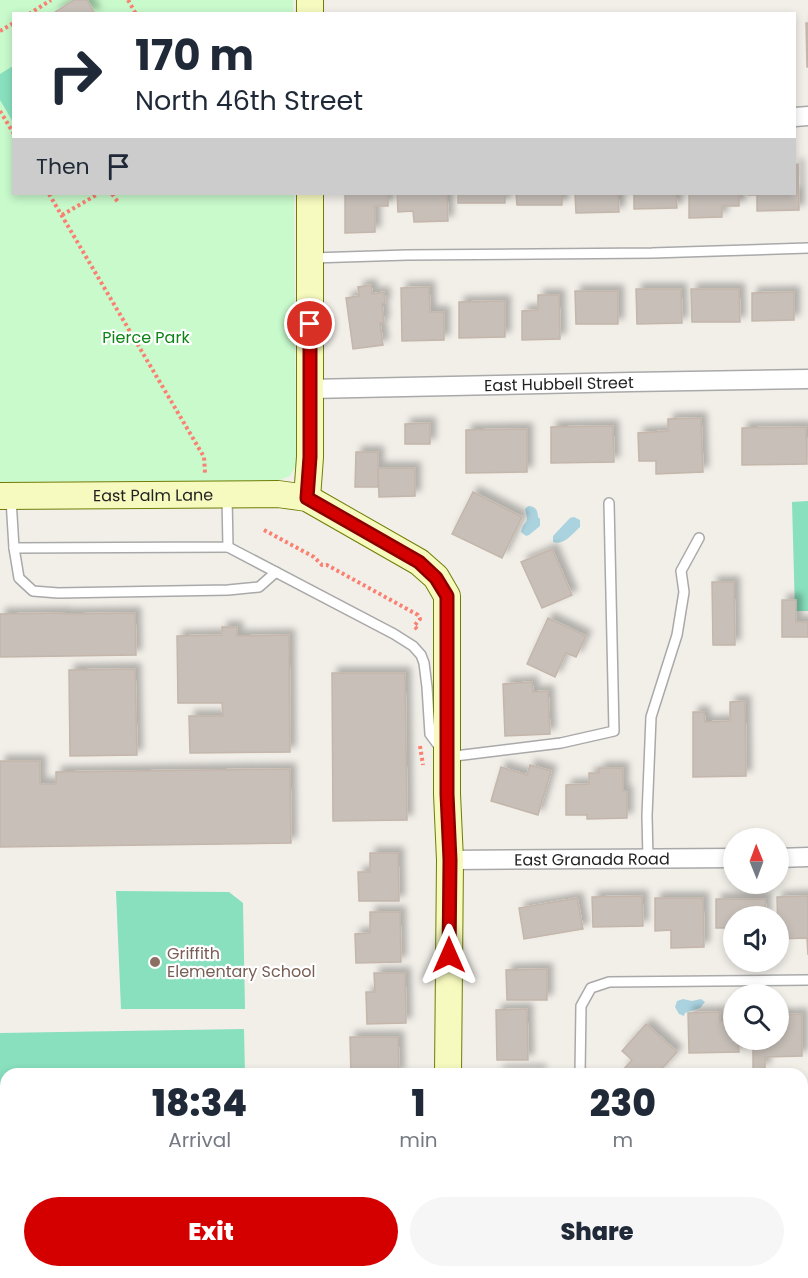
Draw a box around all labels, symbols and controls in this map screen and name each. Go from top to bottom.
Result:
text: 170 m [135,26,254,85]
icon: right [36,36,114,114]
text: North 46th Street [135,82,363,119]
icon: arrive [102,150,135,183]
text: Then [36,151,90,182]
pin [284,298,335,349]
icon: arrive [293,307,326,340]
park label: Pierce Park [102,326,190,349]
street label: East Hubbell Street [484,371,634,397]
street label: East Palm Lane [93,483,213,507]
north arrow [723,828,789,894]
map controls [723,828,789,1050]
street label: East Granada Road [514,847,670,872]
button: sound [723,906,789,972]
position arrow [417,923,481,987]
place label: Griffith Elementary School [167,942,315,983]
marker: Griffith Elementary School [148,955,162,969]
button: search [723,984,789,1050]
text: 18:34 [152,1078,247,1129]
text: 1 [412,1078,425,1129]
text: 230 [590,1078,656,1129]
text: Arrival [168,1126,231,1154]
text: min [399,1126,438,1154]
text: m [613,1126,633,1154]
button: Exit [24,1197,398,1266]
button: Share [410,1197,784,1266]

